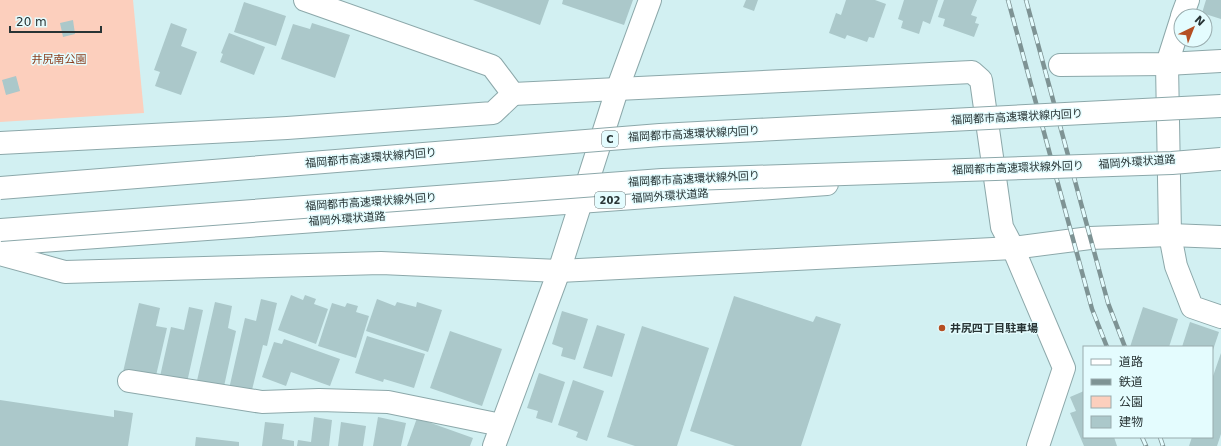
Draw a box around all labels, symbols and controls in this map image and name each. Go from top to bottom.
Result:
scale bar [10,8,101,34]
north arrow [1173,8,1213,48]
text: N [1192,13,1207,29]
text: 20 m [16,15,47,29]
park label: 井尻南公園 [32,53,87,66]
street label: 福岡都市高速環状線内回り [951,107,1083,127]
street label: 福岡都市高速環状線内回り [628,124,760,144]
road number: C [602,131,618,147]
street label: 福岡都市高速環状線内回り [305,146,437,170]
street label: 福岡外環状道路 [1098,153,1176,171]
street label: 福岡都市高速環状線外回り [952,159,1084,177]
street label: 福岡都市高速環状線外回り [628,169,760,189]
street label: 福岡外環状道路 [631,187,709,205]
street label: 福岡都市高速環状線外回り [305,191,437,213]
road number: 202 [595,192,625,208]
street label: 福岡外環状道路 [308,210,386,228]
place label: 井尻四丁目駐車場 [950,322,1038,335]
marker: 井尻四丁目駐車場 [937,323,947,333]
legend [1083,346,1213,438]
text: 道路 [1119,355,1143,369]
text: 鉄道 [1119,375,1143,389]
text: 公園 [1119,395,1143,409]
text: 建物 [1119,415,1143,429]

